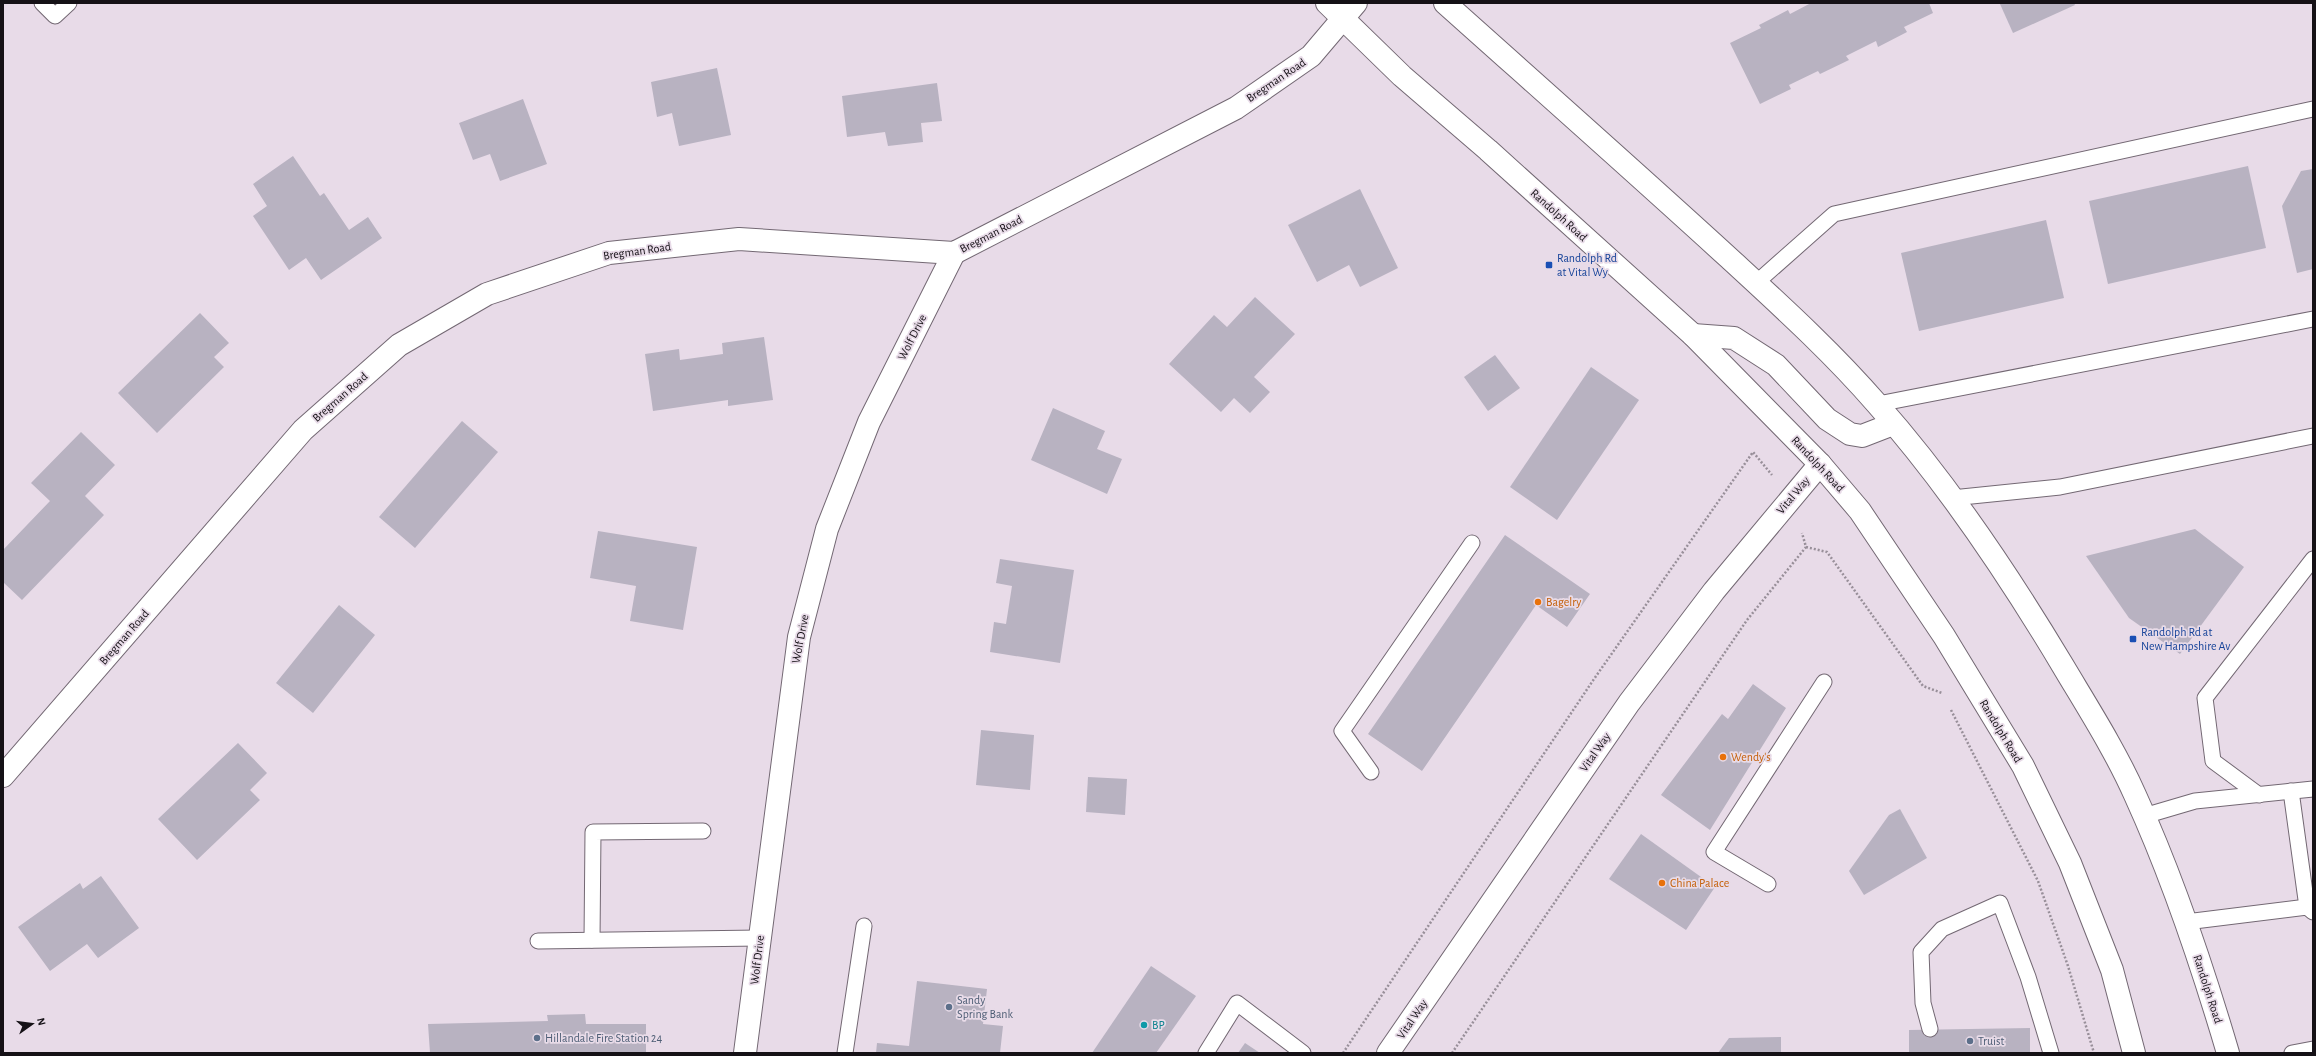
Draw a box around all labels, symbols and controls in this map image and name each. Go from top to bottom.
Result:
street label: Bregman Road [1244,56,1308,104]
street label: Randolph Road [1528,187,1590,243]
street label: Bregman Road [958,213,1024,255]
street label: Bregman Road [602,240,672,262]
place label: Randolph Rd at Vital Wy [1557,252,1617,279]
marker: Randolph Rd at Vital Wy [1544,260,1554,270]
street label: Wolf Drive [895,312,929,362]
street label: Bregman Road [310,370,370,424]
street label: Randolph Road [1789,434,1847,494]
street label: Vital Way [1774,474,1813,517]
place label: Bagelry [1546,596,1581,609]
marker: Bagelry [1533,597,1543,607]
street label: Bregman Road [97,607,151,667]
street label: Wolf Drive [789,613,811,665]
place label: Randolph Rd at New Hampshire Av [2141,626,2230,652]
marker: Randolph Rd at New Hampshire Av [2128,634,2138,644]
street label: Randolph Road [1977,697,2025,765]
street label: Vital Way [1577,730,1614,774]
place label: Wendy's [1731,751,1771,764]
marker: Wendy's [1718,752,1728,762]
place label: China Palace [1670,877,1729,889]
marker: China Palace [1657,878,1667,888]
street label: Wolf Drive [748,935,766,985]
street label: Randolph Road [2191,953,2225,1025]
place label: Sandy Spring Bank [957,994,1014,1020]
street label: Vital Way [1395,997,1430,1041]
marker: Sandy Spring Bank [944,1002,954,1012]
north arrow [12,1004,52,1044]
text: N [35,1017,47,1027]
place label: BP [1152,1019,1165,1031]
marker: BP [1139,1020,1149,1030]
place label: Hillandale Fire Station 24 [545,1032,663,1044]
marker: Hillandale Fire Station 24 [532,1033,542,1043]
place label: Truist [1978,1035,2004,1047]
marker: Truist [1965,1036,1975,1046]

